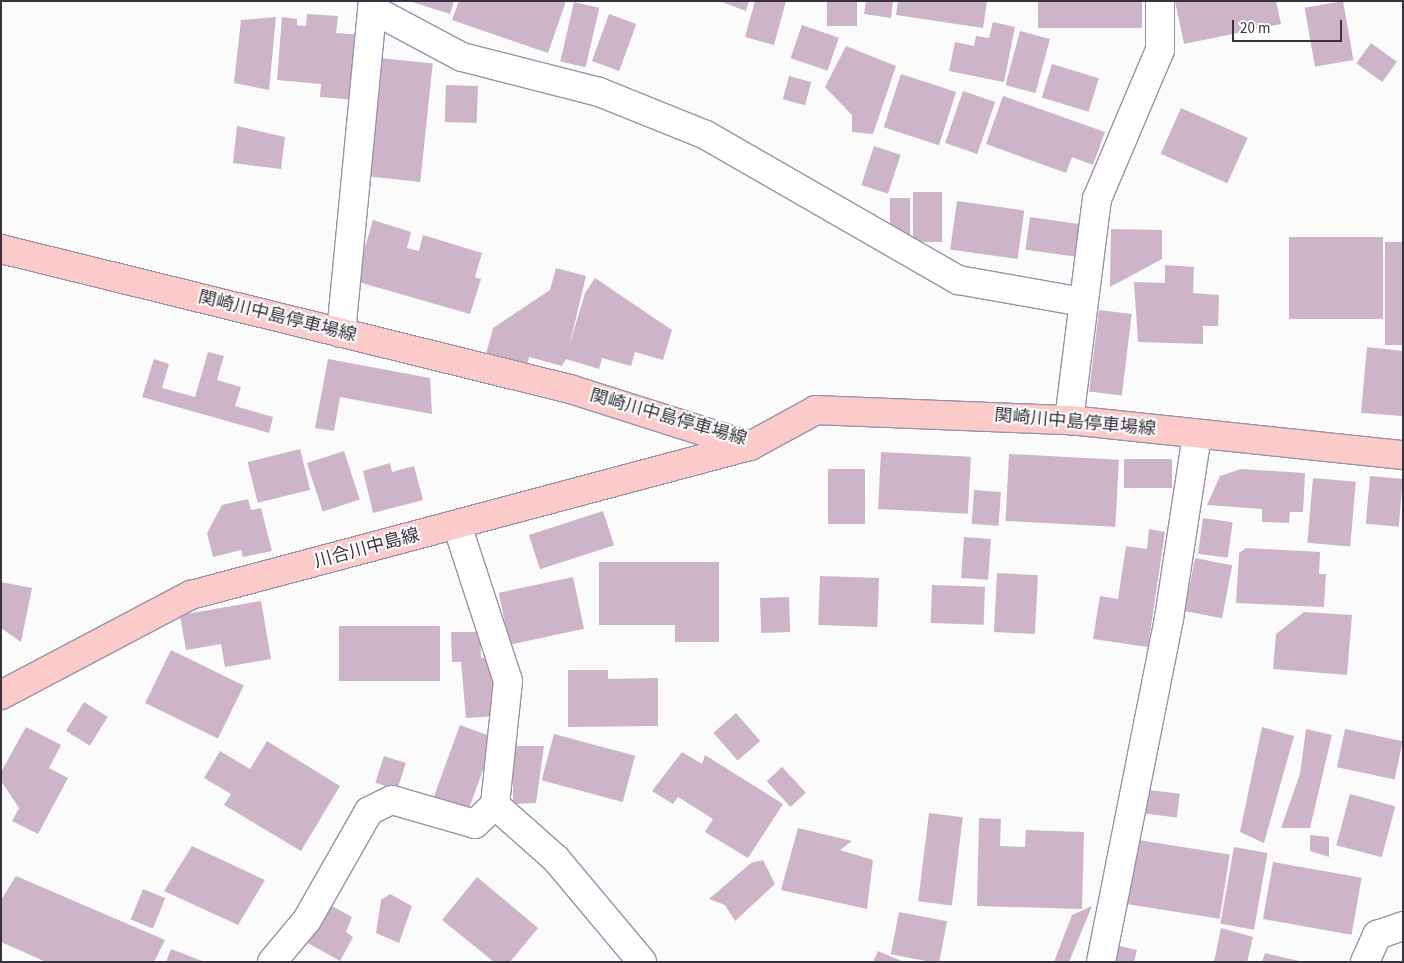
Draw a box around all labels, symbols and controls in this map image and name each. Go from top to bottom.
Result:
scale bar [1234,10,1344,42]
text: 20 m [1240,18,1270,39]
street label: 関崎川中島停車場線 [196,287,358,347]
street label: 関崎川中島停車場線 [587,385,749,451]
street label: 関崎川中島停車場線 [993,405,1157,441]
street label: 川合川中島線 [312,525,422,573]

